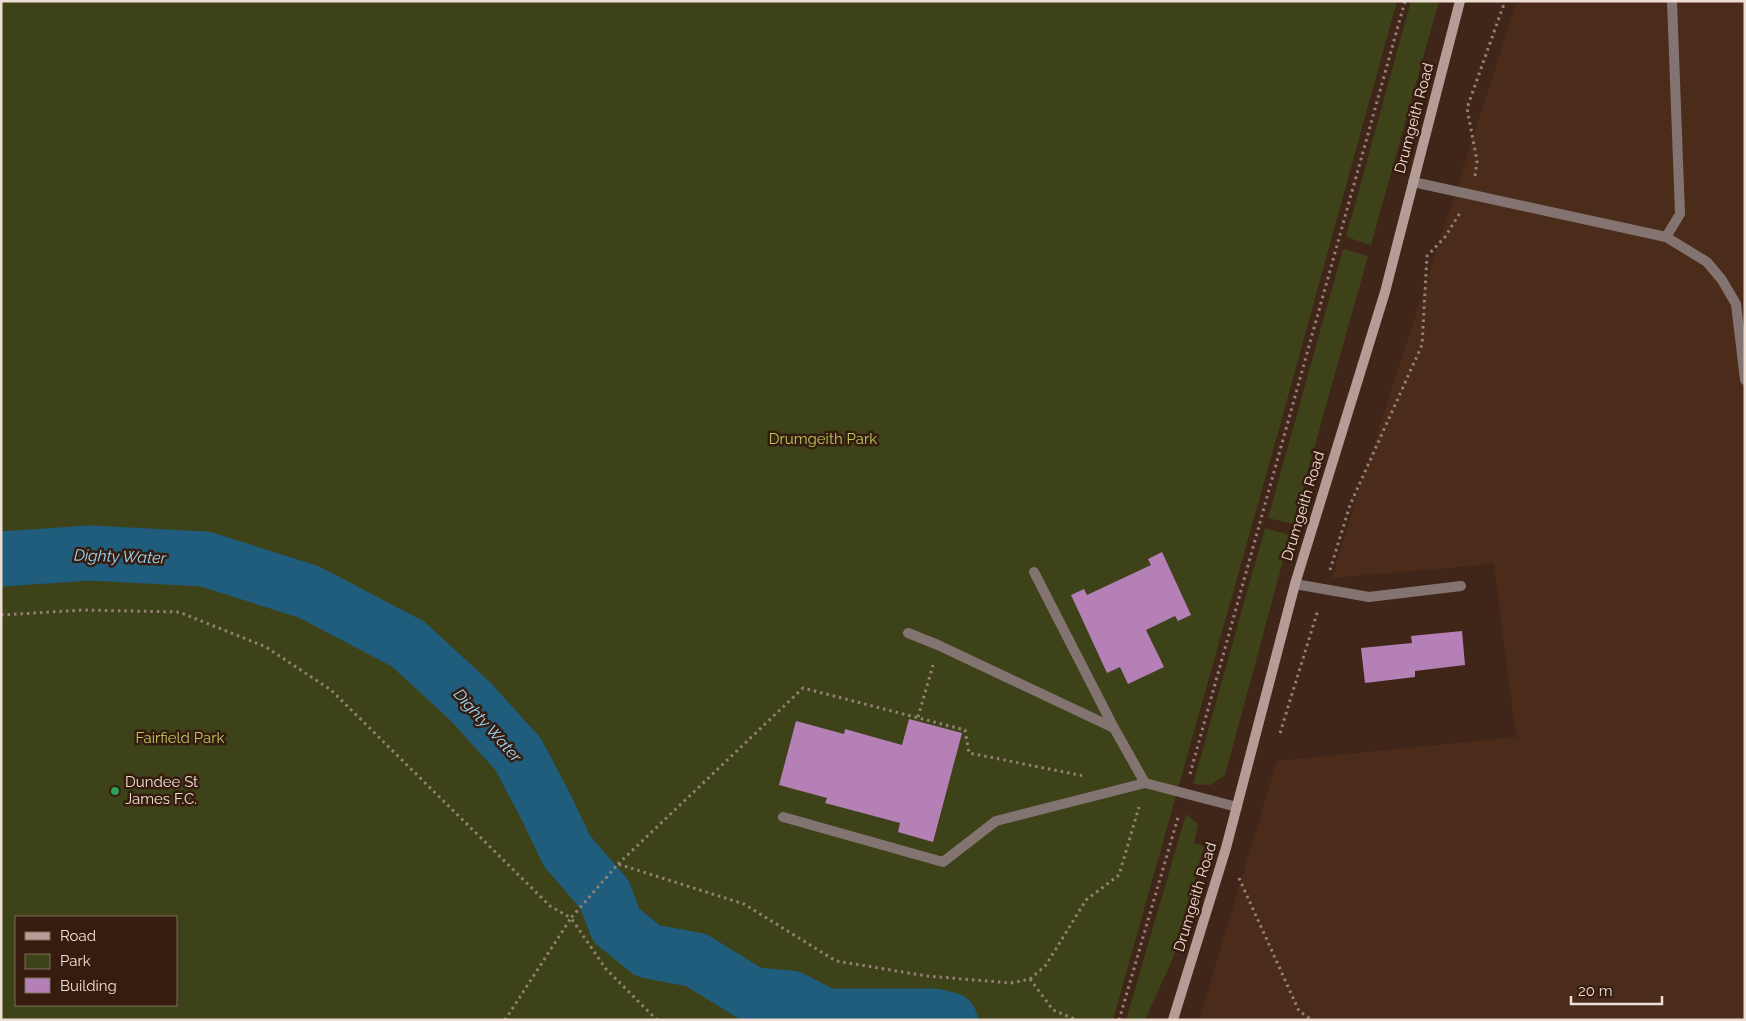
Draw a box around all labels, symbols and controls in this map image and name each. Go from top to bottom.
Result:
street label: Drumgeith Road [1391,61,1437,175]
park label: Drumgeith Park [769,430,877,448]
street label: Drumgeith Road [1278,449,1328,563]
water label: Dighty Water [74,545,167,568]
water label: Dighty Water [450,685,526,766]
park label: Fairfield Park [136,729,224,747]
place label: Dundee St James F.C. [125,773,198,808]
marker: Dundee St James F.C. [109,785,121,797]
street label: Drumgeith Road [1170,840,1220,954]
legend [15,916,178,1006]
text: Road [60,927,96,945]
text: Park [60,952,91,970]
scale bar [1571,974,1662,1006]
text: Building [60,977,117,995]
text: 20 m [1578,982,1613,1000]

